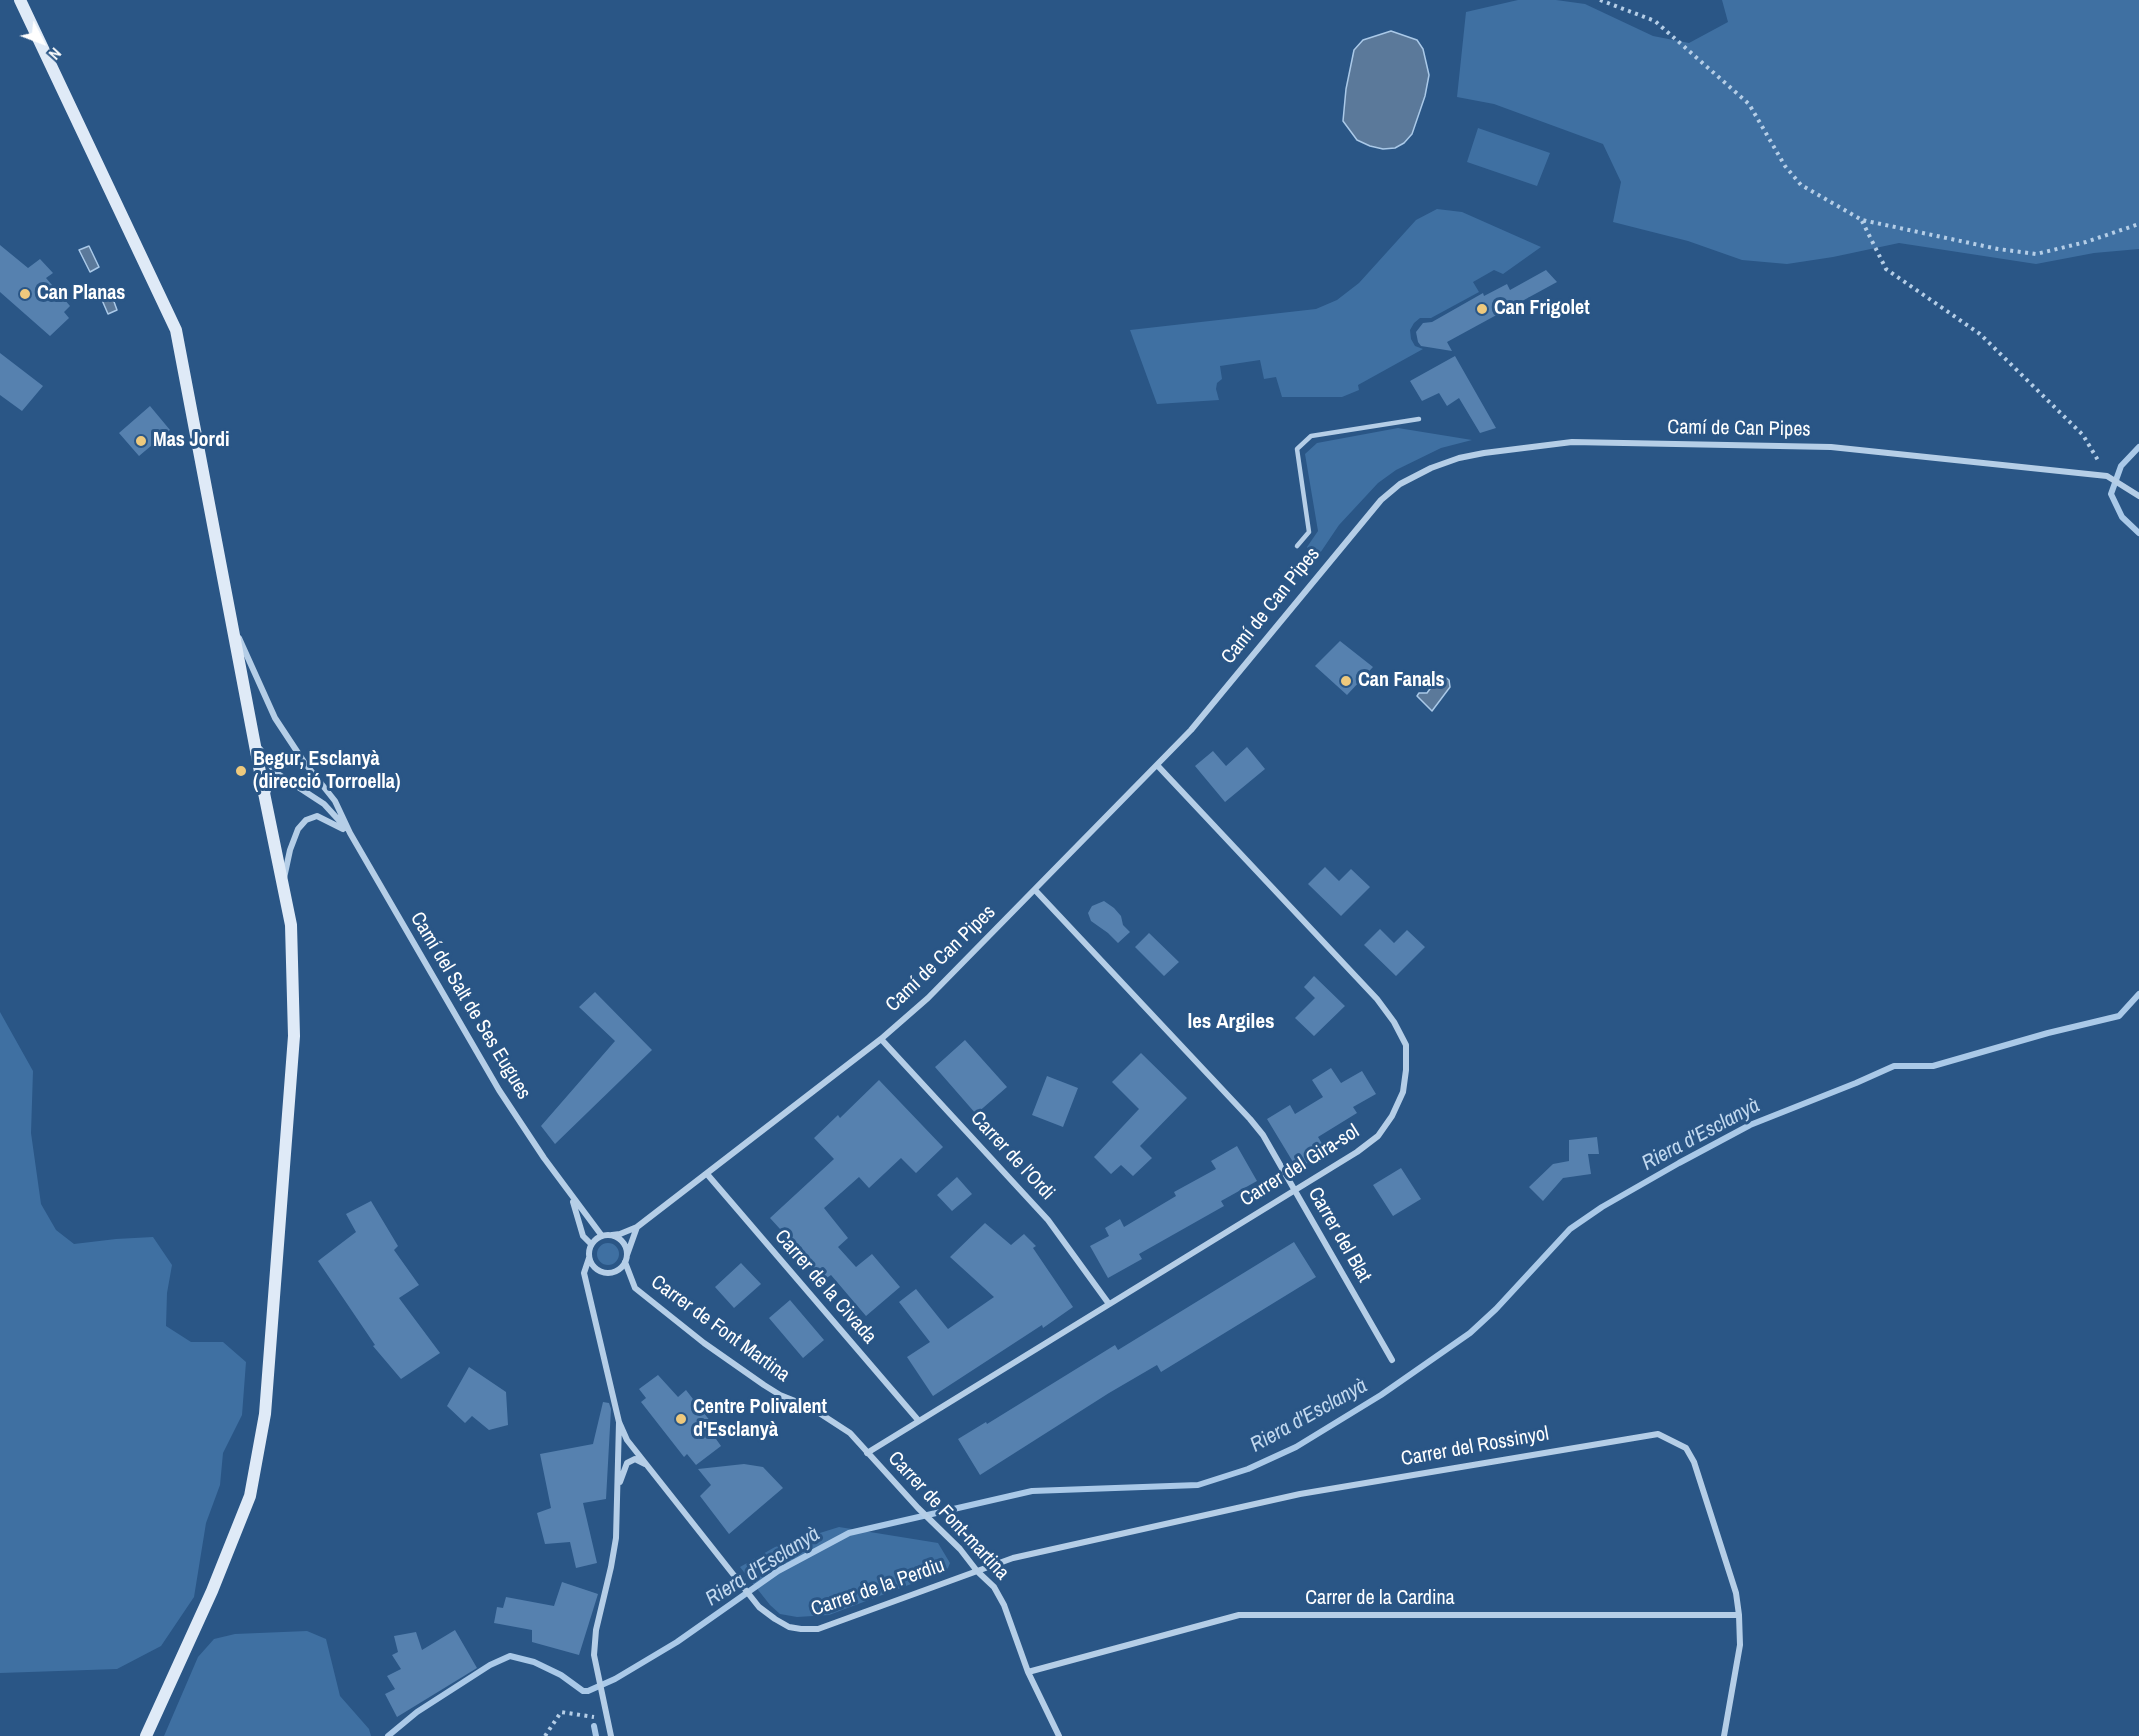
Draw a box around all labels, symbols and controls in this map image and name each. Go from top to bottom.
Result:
north arrow [12,12,72,72]
text: N [44,43,67,65]
place label: Can Planas [37,282,125,306]
marker: Can Planas [18,287,32,301]
place label: Can Frigolet [1494,297,1590,321]
marker: Can Frigolet [1475,302,1489,316]
street label: Camí de Can Pipes [1667,416,1811,442]
place label: Mas Jordi [153,429,230,453]
marker: Mas Jordi [134,434,148,448]
street label: Camí de Can Pipes [1217,543,1325,669]
place label: Can Fanals [1358,669,1445,693]
marker: Can Fanals [1339,674,1353,688]
place label: Begur, Esclanyà (direcció Torroella) [253,748,400,795]
marker: Begur, Esclanyà (direcció Torroella) [234,764,248,778]
street label: Camí de Can Pipes [881,901,1001,1017]
street label: Camí del Salt de Ses Eugues [405,908,535,1104]
district label: les Argiles [1187,1009,1275,1035]
water label: Riera d'Esclanyà [1638,1093,1764,1177]
street label: Carrer de l'Ordi [965,1107,1059,1205]
street label: Carrer del Gira-sol [1236,1120,1364,1212]
street label: Carrer del Blat [1302,1183,1376,1287]
street label: Carrer de la Civada [769,1225,881,1349]
street label: Carrer de Font Martina [646,1271,794,1387]
water label: Riera d'Esclanyà [1246,1374,1372,1458]
place label: Centre Polivalent d'Esclanyà [693,1396,827,1443]
marker: Centre Polivalent d'Esclanyà [674,1412,688,1426]
street label: Carrer del Rossinyol [1399,1422,1551,1472]
street label: Carrer de Font-martina [882,1447,1014,1585]
water label: Riera d'Esclanyà [701,1522,825,1612]
street label: Carrer de la Perdiu [808,1554,948,1622]
street label: Carrer de la Cardina [1305,1587,1455,1611]

